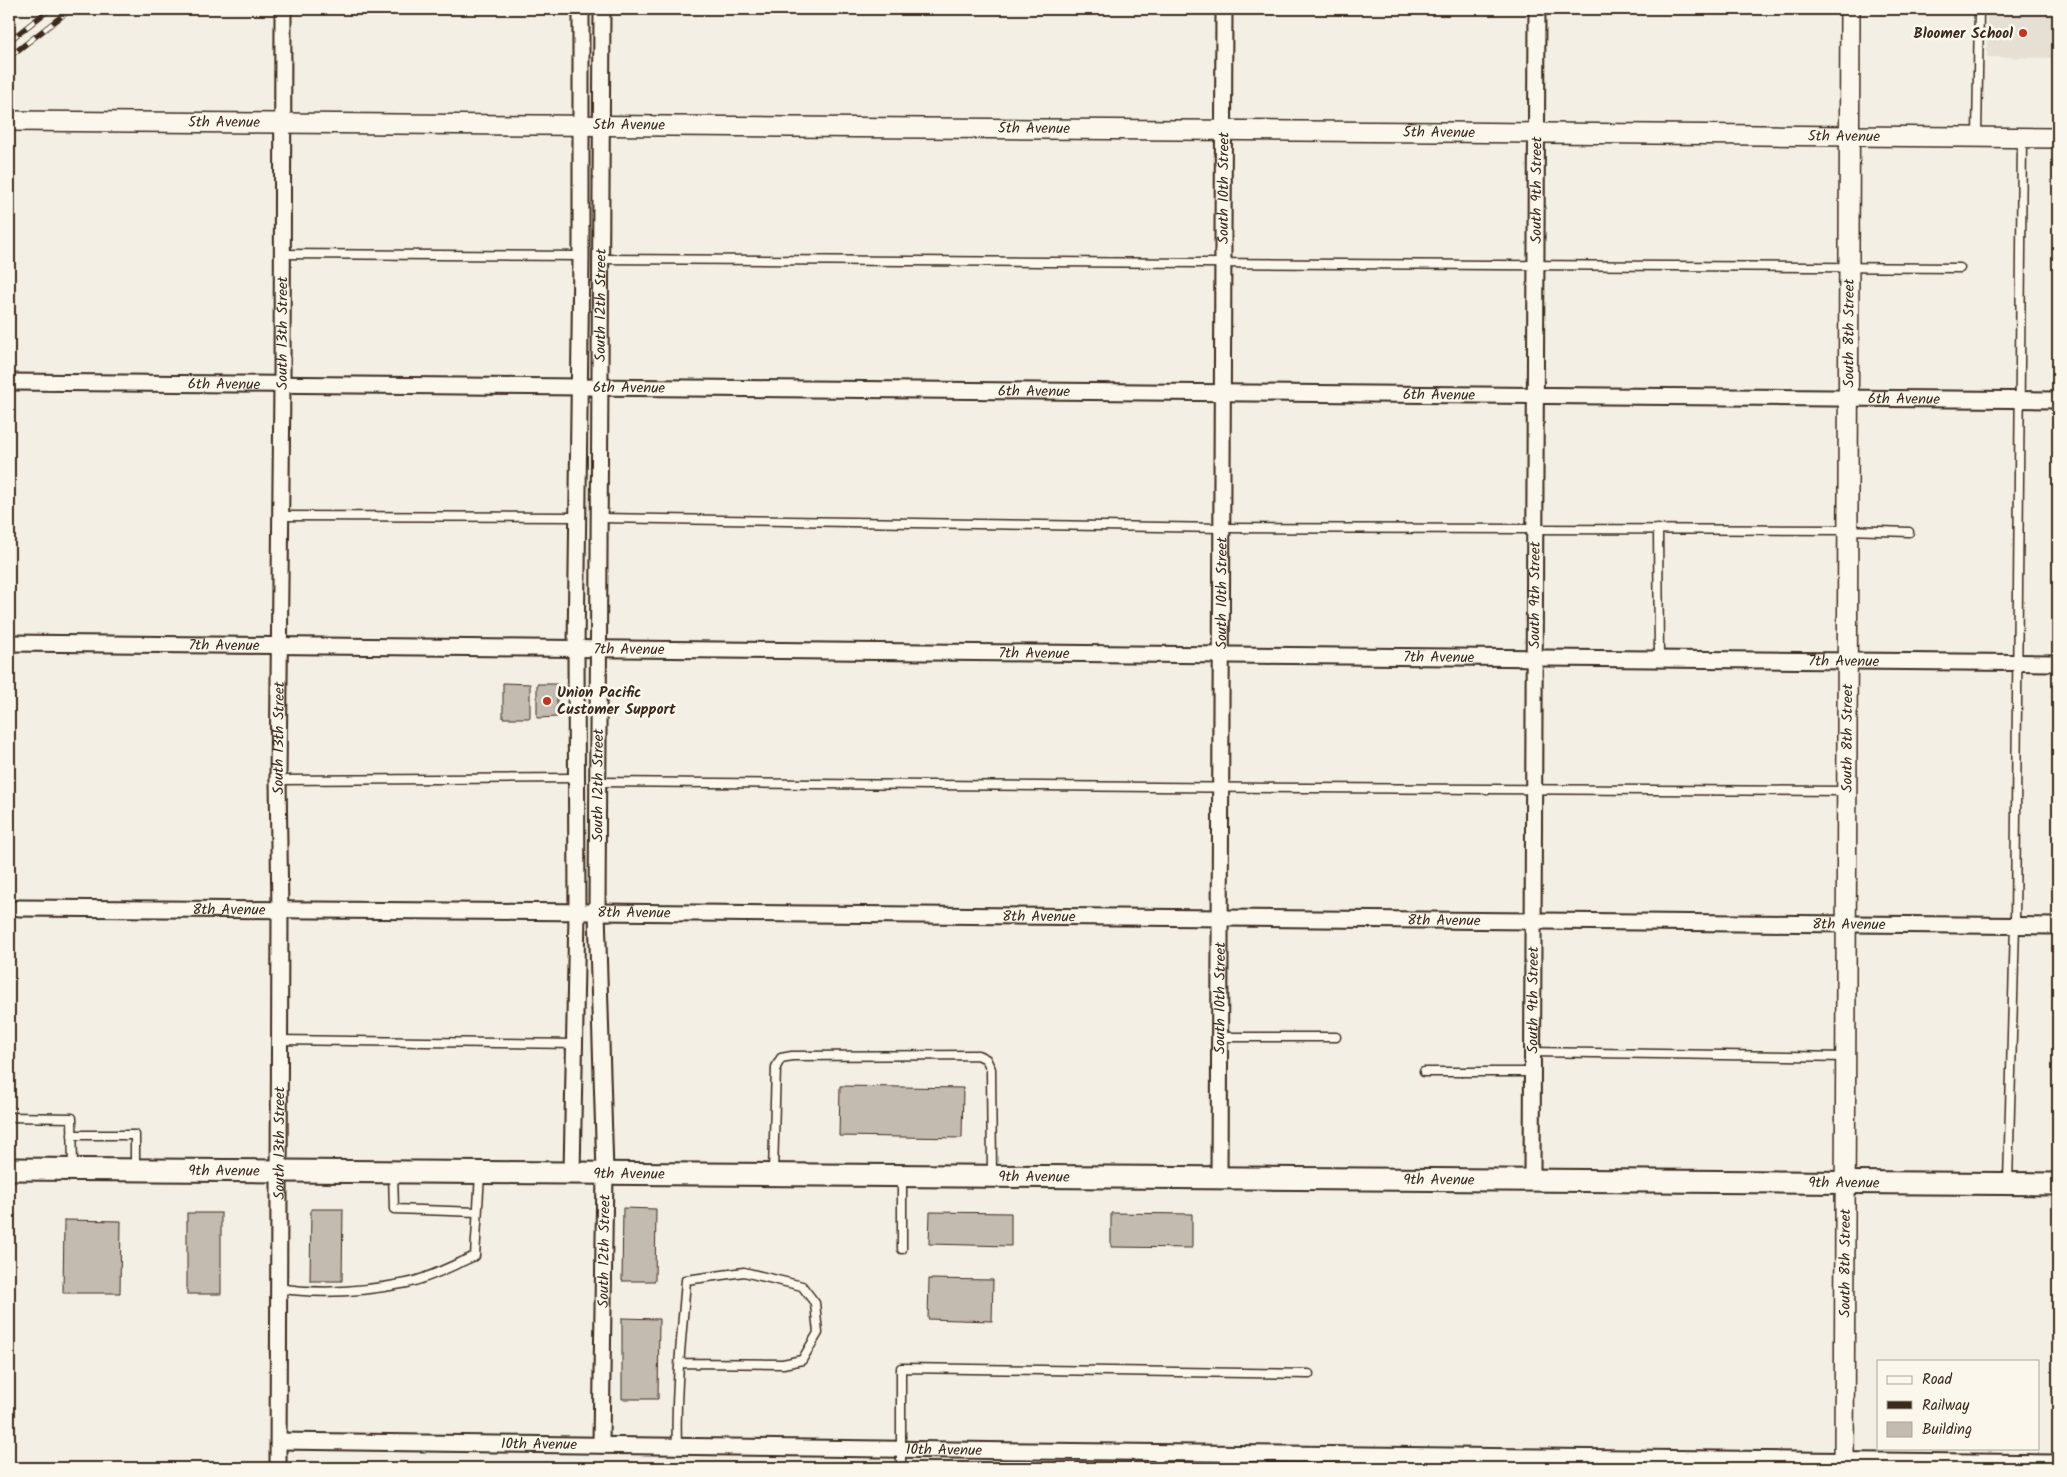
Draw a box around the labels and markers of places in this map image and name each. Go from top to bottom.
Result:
place label: Bloomer School [1913,22,2013,46]
marker: Bloomer School [2017,27,2029,39]
place label: Union Pacific Customer Support [557,681,676,722]
marker: Union Pacific Customer Support [541,695,553,707]

